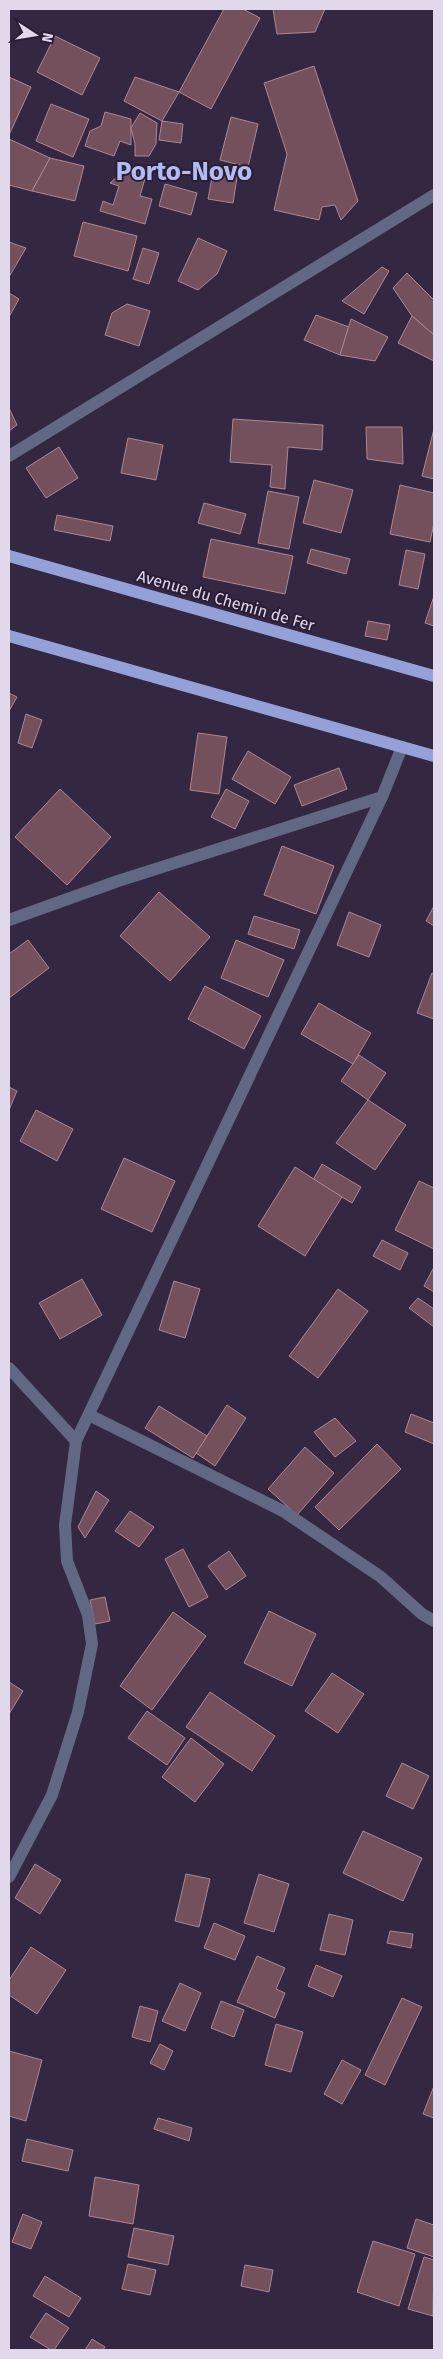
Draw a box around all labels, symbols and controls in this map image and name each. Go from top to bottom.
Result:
north arrow [10,10,60,60]
text: N [38,31,57,44]
district label: Porto-Novo [116,156,252,187]
street label: Avenue du Chemin de Fer [135,566,318,635]

